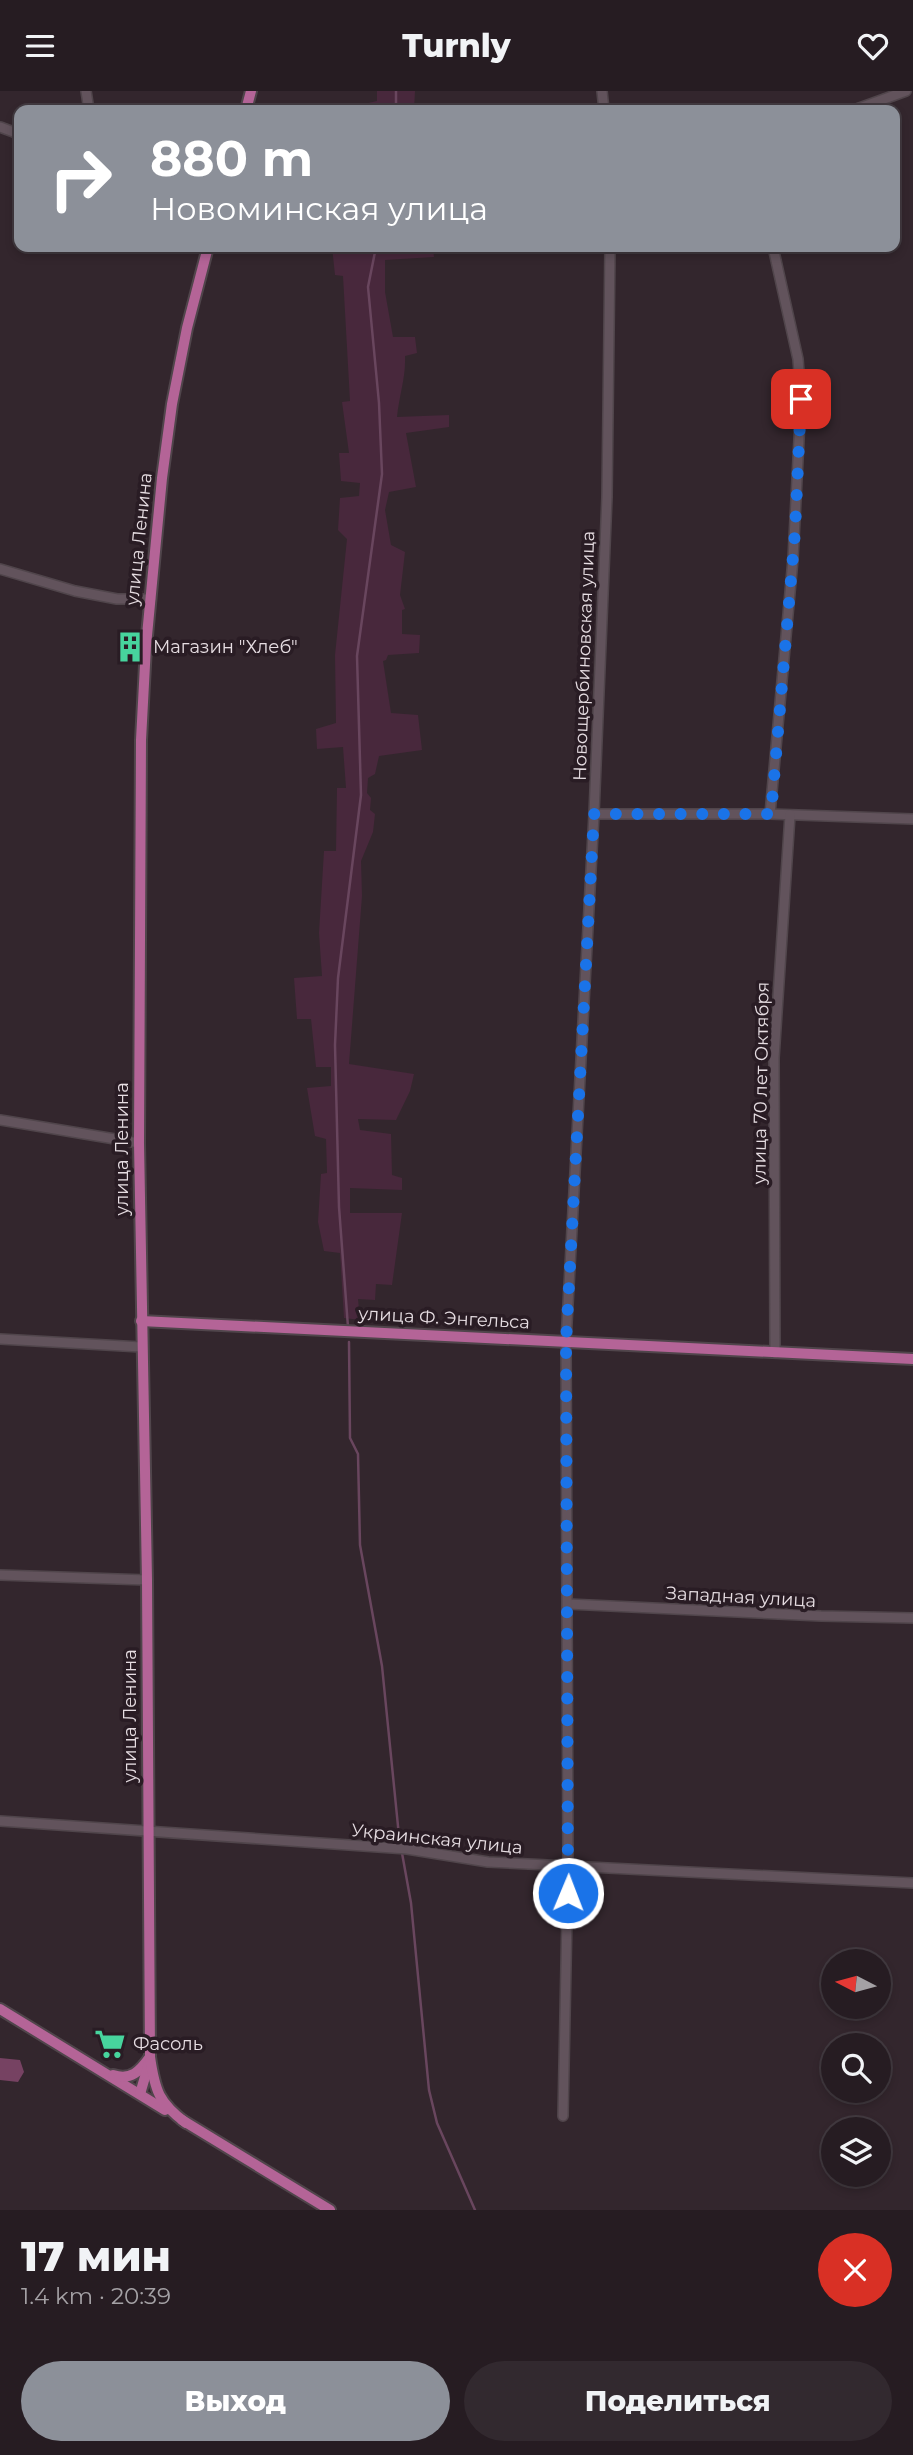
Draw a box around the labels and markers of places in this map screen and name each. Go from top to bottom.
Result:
pin [771,369,831,429]
building icon: Магазин "Хлеб" [113,630,147,664]
place label: Магазин "Хлеб" [153,636,298,658]
supermarket icon: Фасоль [93,2027,127,2061]
place label: Фасоль [133,2033,203,2055]

